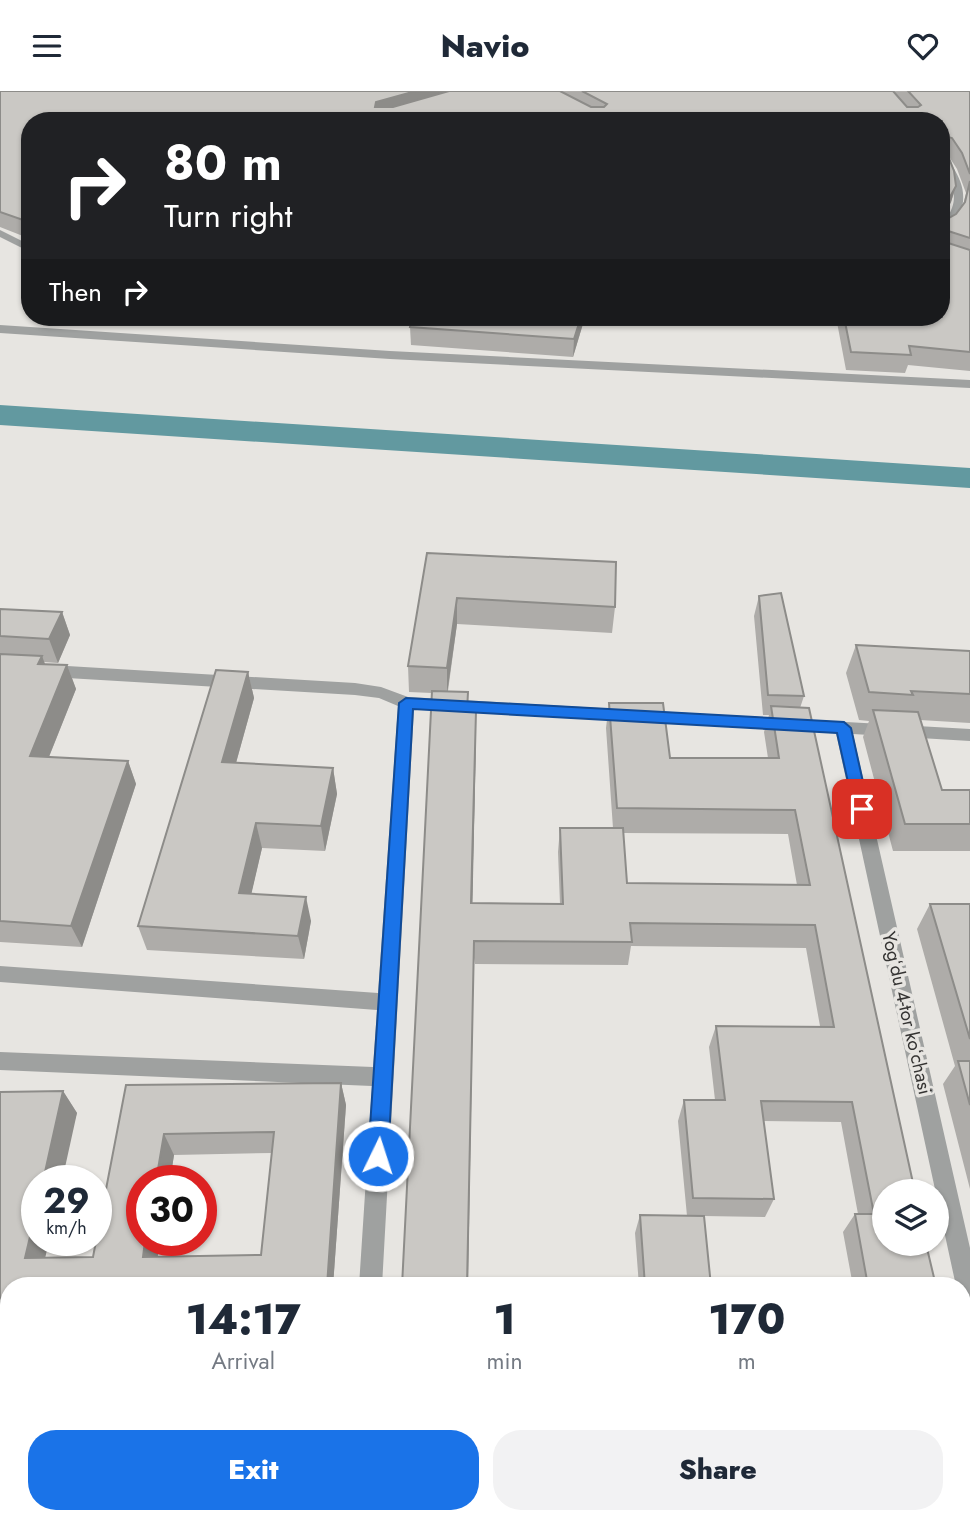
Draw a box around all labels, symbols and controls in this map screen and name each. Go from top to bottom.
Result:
text: Navio [440,23,530,69]
icon: menu [28,27,66,65]
icon: heart [904,27,942,65]
text: 80 m [164,128,282,198]
icon: right [49,140,140,231]
text: Turn right [164,193,293,239]
text: Then [49,273,102,311]
icon: right [116,273,154,311]
pin [832,779,892,839]
icon: arrive [843,790,881,828]
street label: Yogʻdu 4-tor koʻchasi [875,929,939,1097]
position arrow [341,1119,415,1193]
speed limit sign: 30 [126,1165,217,1256]
text: 29 [43,1176,90,1226]
map controls [872,1179,949,1256]
button: layers [872,1179,949,1256]
text: km/h [46,1215,87,1241]
text: 14:17 [186,1289,301,1350]
text: 1 [493,1289,516,1350]
text: 170 [708,1289,785,1350]
text: Arrival [212,1344,275,1378]
text: min [487,1344,523,1378]
text: m [738,1344,756,1378]
button: Exit [28,1430,479,1510]
button: Share [493,1430,943,1510]

